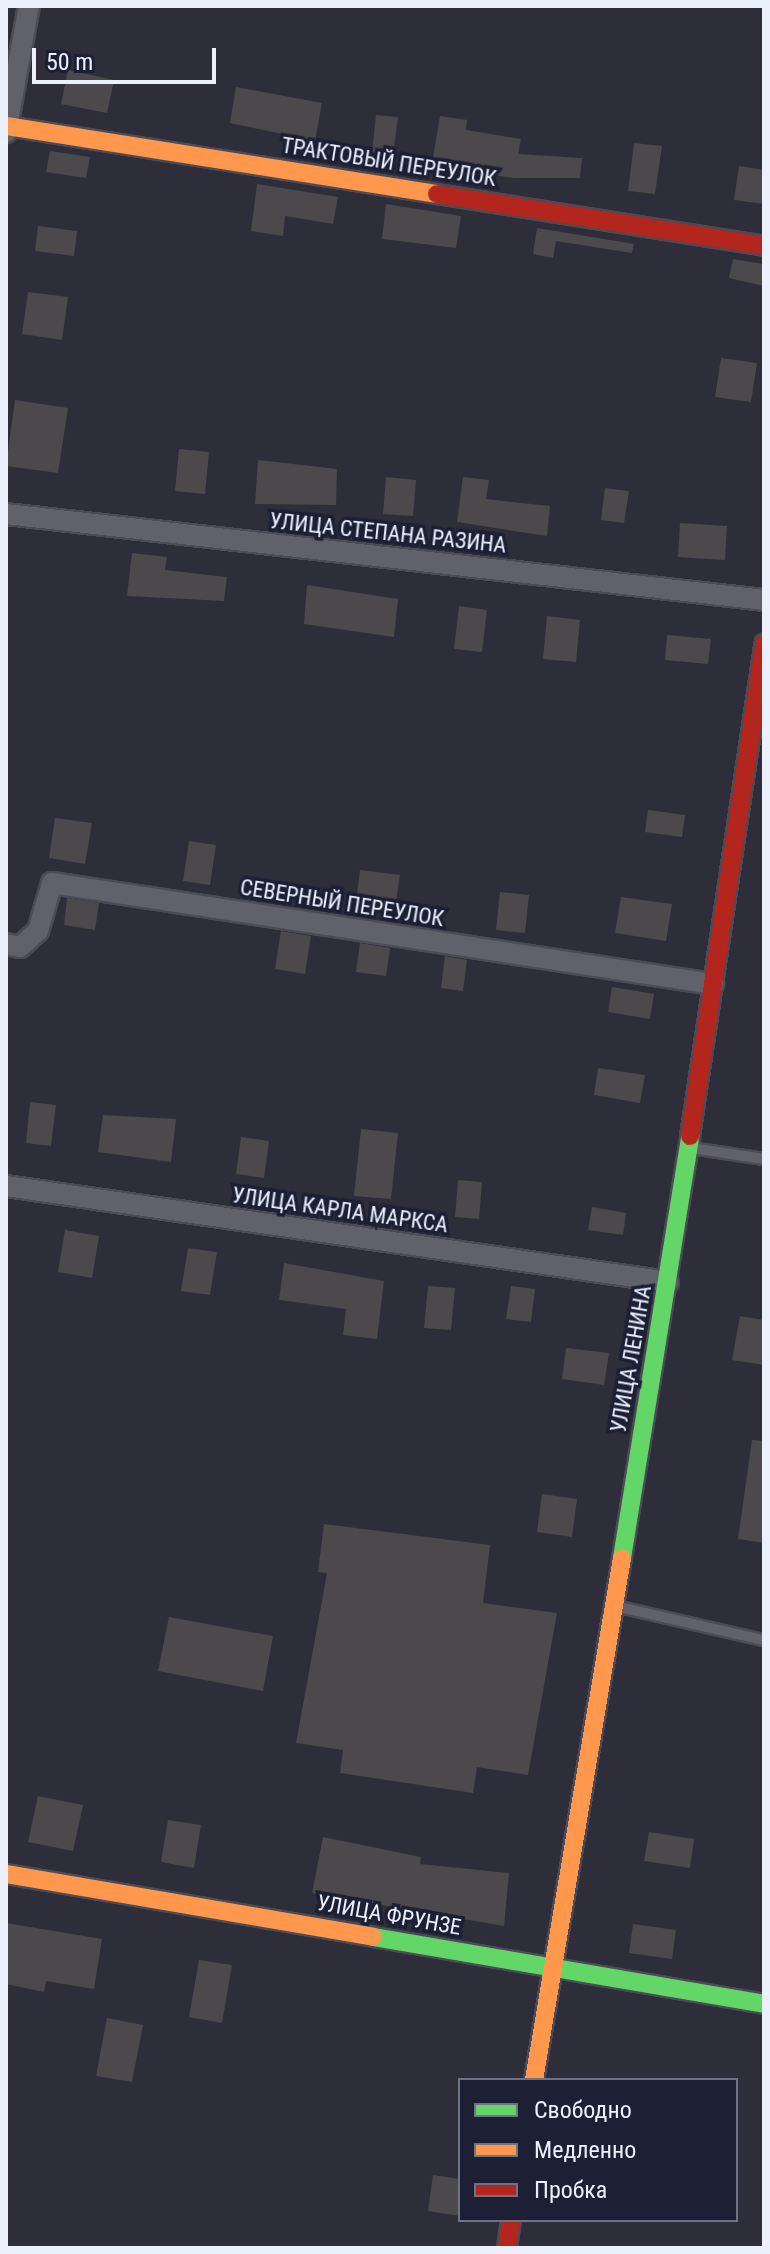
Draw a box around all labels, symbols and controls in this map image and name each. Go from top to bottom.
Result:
scale bar [36,32,220,82]
text: 50 m [46,48,93,76]
street label: ТРАКТОВЫЙ ПЕРЕУЛОК [280,132,498,192]
street label: УЛИЦА СТЕПАНА РАЗИНА [268,507,508,559]
street label: СЕВЕРНЫЙ ПЕРЕУЛОК [238,874,446,932]
street label: УЛИЦА КАРЛА МАРКСА [230,1182,450,1238]
street label: УЛИЦА ЛЕНИНА [605,1283,657,1435]
street label: УЛИЦА ФРУНЗЕ [315,1889,463,1941]
legend [458,2078,738,2222]
text: Свободно [534,2096,632,2124]
text: Медленно [534,2136,636,2164]
text: Пробка [534,2176,607,2204]

